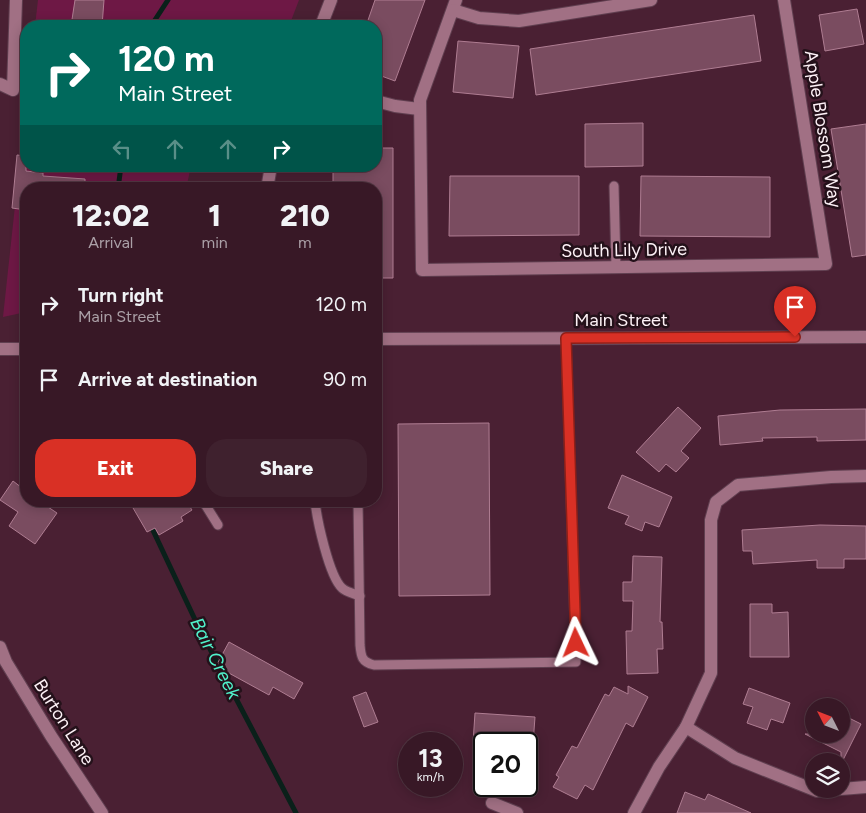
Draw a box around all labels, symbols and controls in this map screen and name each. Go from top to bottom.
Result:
text: 120 m [118,38,215,80]
icon: right [35,40,100,105]
street label: Apple Blossom Way [800,49,846,210]
text: Main Street [118,80,232,107]
icon: left [108,135,136,163]
icon: ahead [161,135,189,163]
icon: ahead [214,135,242,163]
icon: right [267,135,295,163]
text: 12:02 [72,197,149,234]
text: 1 [208,197,221,234]
text: 210 [280,197,330,234]
text: Arrival [88,233,133,252]
text: min [202,233,228,252]
text: m [298,233,312,252]
street label: South Lily Drive [561,238,687,262]
text: Turn right [78,284,164,307]
pin [774,286,816,337]
icon: right [35,291,63,319]
text: 120 m [315,293,367,316]
icon: arrive [781,293,809,321]
text: Main Street [78,307,161,326]
street label: Main Street [574,309,668,331]
icon: arrive [35,366,63,394]
text: Arrive at destination [78,368,257,391]
text: 90 m [323,368,367,391]
button: Exit [35,439,196,497]
button: Share [206,439,367,497]
water label: Bair Creek [185,614,246,704]
position arrow [549,616,601,668]
street label: Burton Lane [29,675,99,769]
north arrow [805,698,850,742]
map controls [805,698,850,798]
speed limit sign: 20 [473,732,538,797]
text: 13 [418,743,443,773]
button: layers [805,753,850,798]
text: km/h [417,770,444,784]

